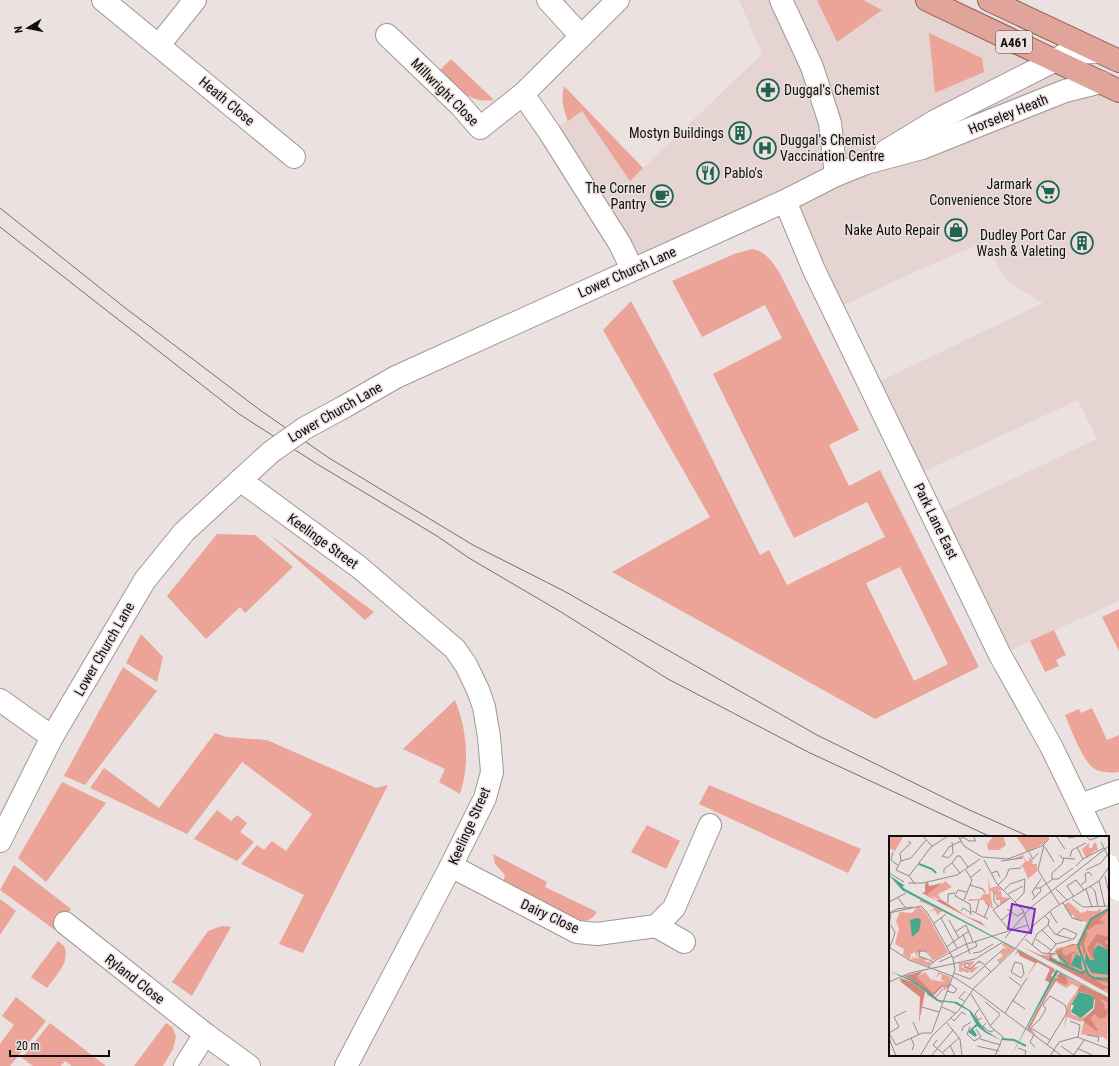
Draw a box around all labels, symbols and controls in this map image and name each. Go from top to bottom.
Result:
north arrow [8,8,48,48]
text: N [12,25,26,34]
road number: A461 [996,31,1032,53]
street label: Millwright Close [408,55,482,129]
street label: Heath Close [196,73,258,129]
pharmacy icon: Duggal's Chemist [755,77,781,103]
place label: Duggal's Chemist [784,82,880,98]
street label: Horseley Heath [966,91,1050,137]
building icon: Mostyn Buildings [727,120,753,146]
place label: Mostyn Buildings [629,125,724,141]
place label: Duggal's Chemist Vaccination Centre [780,132,885,164]
hospital icon: Duggal's Chemist Vaccination Centre [752,135,778,161]
restaurant icon: Pablo's [695,160,721,186]
place label: Pablo's [724,165,763,181]
place label: Jarmark Convenience Store [929,176,1033,208]
supermarket icon: Jarmark Convenience Store [1035,179,1061,205]
place label: The Corner Pantry [585,180,646,212]
cafe icon: The Corner Pantry [649,183,675,209]
shop icon: Nake Auto Repair [943,217,969,243]
place label: Nake Auto Repair [845,222,940,238]
place label: Dudley Port Car Wash & Valeting [977,227,1066,259]
building icon: Dudley Port Car Wash & Valeting [1069,230,1095,256]
street label: Lower Church Lane [576,243,679,301]
street label: Lower Church Lane [285,378,385,445]
street label: Park Lane East [911,481,961,561]
street label: Keelinge Street [285,510,361,572]
street label: Lower Church Lane [71,599,138,699]
street label: Keelinge Street [445,785,493,867]
inset map [889,836,1109,1056]
street label: Dairy Close [518,896,582,937]
street label: Ryland Close [102,951,168,1008]
scale bar [10,1032,109,1058]
text: 20 m [16,1039,40,1053]

